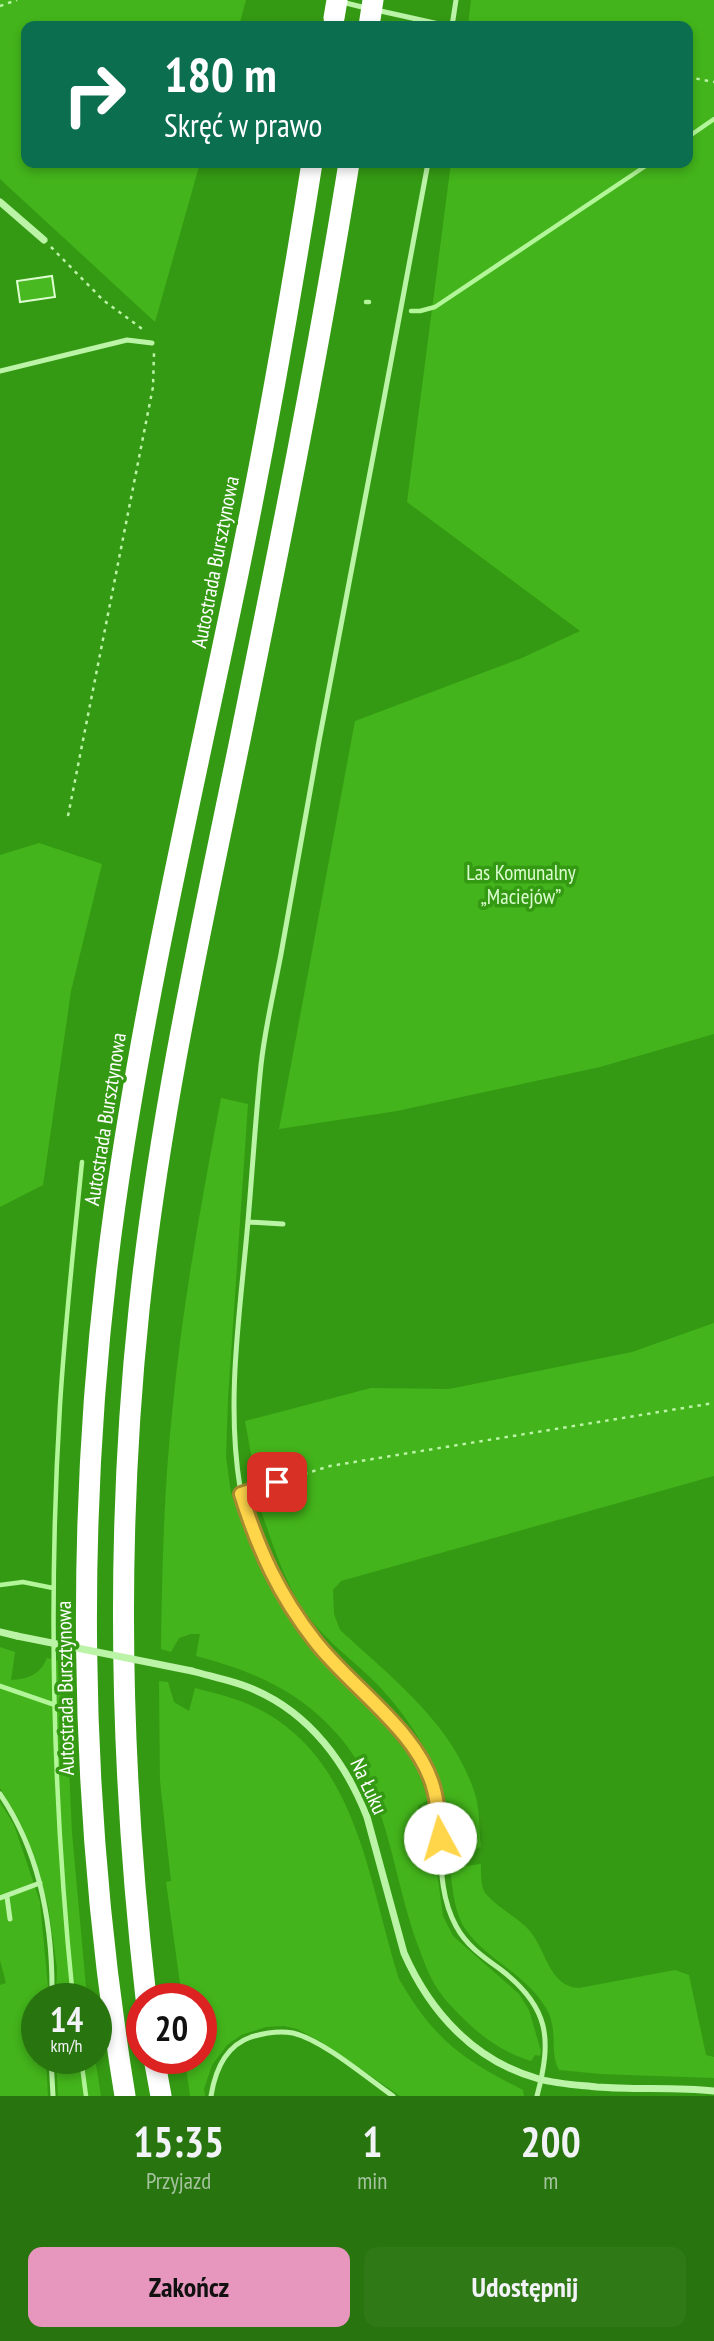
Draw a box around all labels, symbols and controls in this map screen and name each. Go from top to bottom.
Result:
text: 180 m [164,42,277,106]
icon: right [49,49,140,140]
text: Skręć w prawo [164,104,322,146]
street label: Autostrada Bursztynowa [185,474,245,650]
park label: Las Komunalny „Maciejów” [466,859,576,910]
street label: Autostrada Bursztynowa [78,1031,132,1207]
pin [247,1452,307,1512]
icon: arrive [258,1463,296,1501]
street label: Autostrada Bursztynowa [50,1600,80,1776]
street label: Na Łuku [344,1754,394,1818]
position arrow [403,1801,477,1875]
speed limit sign: 20 [126,1983,217,2074]
text: 14 [50,1996,83,2042]
text: km/h [51,2034,82,2057]
text: 15:35 [133,2114,224,2169]
text: 1 [362,2114,382,2169]
text: 200 [521,2114,581,2169]
text: Przyjazd [146,2166,211,2195]
text: min [357,2166,387,2195]
text: m [543,2166,558,2195]
button: Zakończ [28,2247,350,2327]
button: Udostępnij [364,2247,686,2327]

